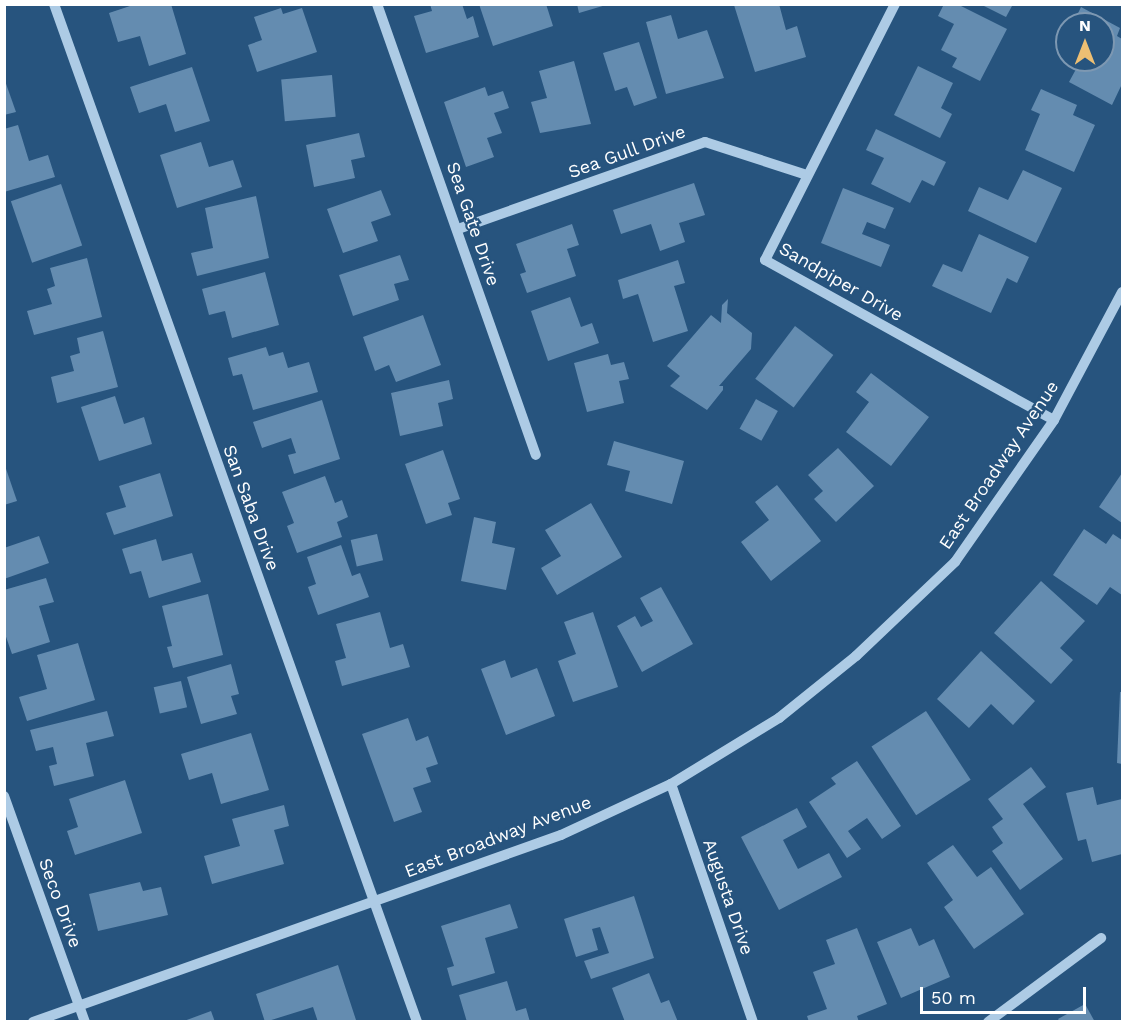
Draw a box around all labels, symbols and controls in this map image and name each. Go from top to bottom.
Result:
north arrow [1055,12,1115,72]
text: N [1079,16,1091,35]
street label: Sea Gull Drive [565,121,689,183]
street label: Sea Gate Drive [442,159,504,289]
street label: Sandpiper Drive [775,238,907,326]
street label: East Broadway Avenue [934,376,1064,554]
street label: San Saba Drive [218,442,284,574]
street label: East Broadway Avenue [401,791,595,883]
street label: Augusta Drive [698,836,758,958]
street label: Seco Drive [34,855,86,951]
scale bar [923,975,1090,1013]
text: 50 m [931,987,976,1008]

